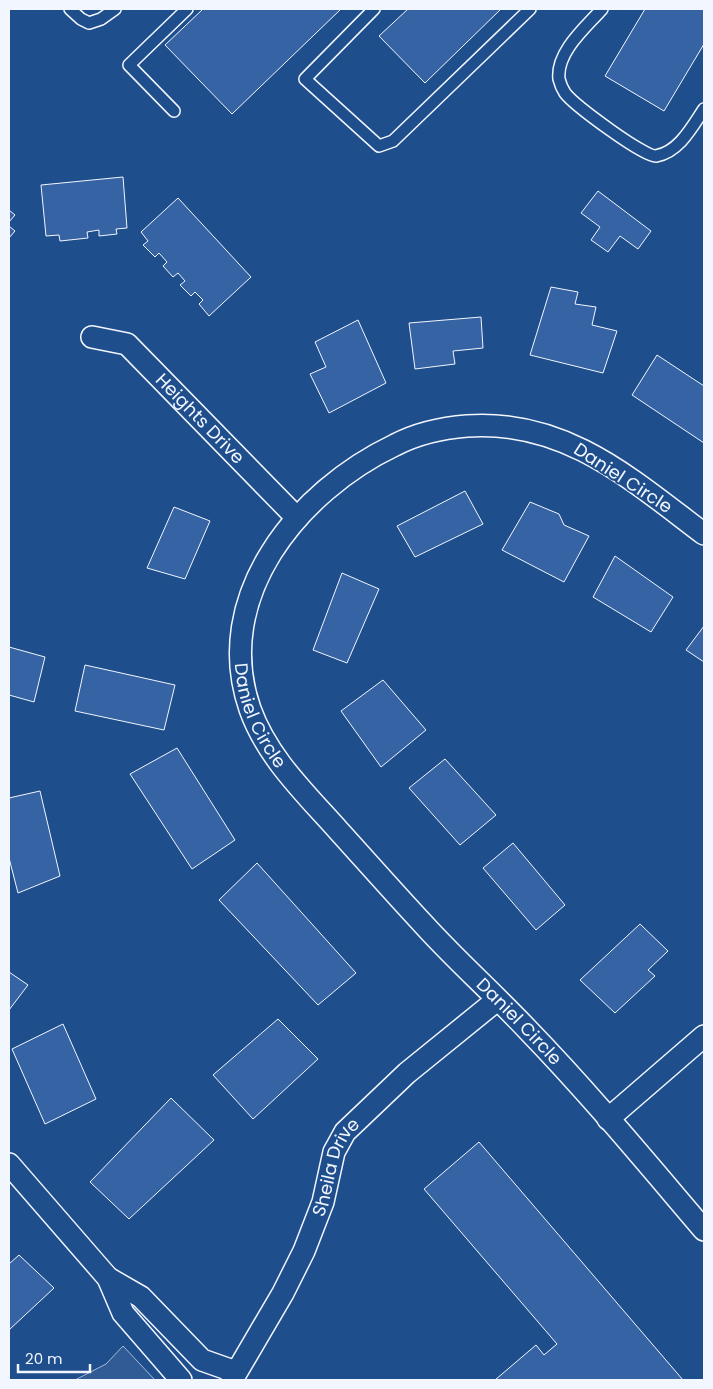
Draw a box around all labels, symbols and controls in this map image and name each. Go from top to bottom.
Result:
street label: Heights Drive [150,367,250,469]
street label: Daniel Circle [569,436,677,519]
street label: Daniel Circle [229,662,293,773]
street label: Daniel Circle [471,972,568,1070]
street label: Sheila Drive [306,1112,365,1220]
scale bar [18,1342,90,1374]
text: 20 m [25,1348,63,1369]

